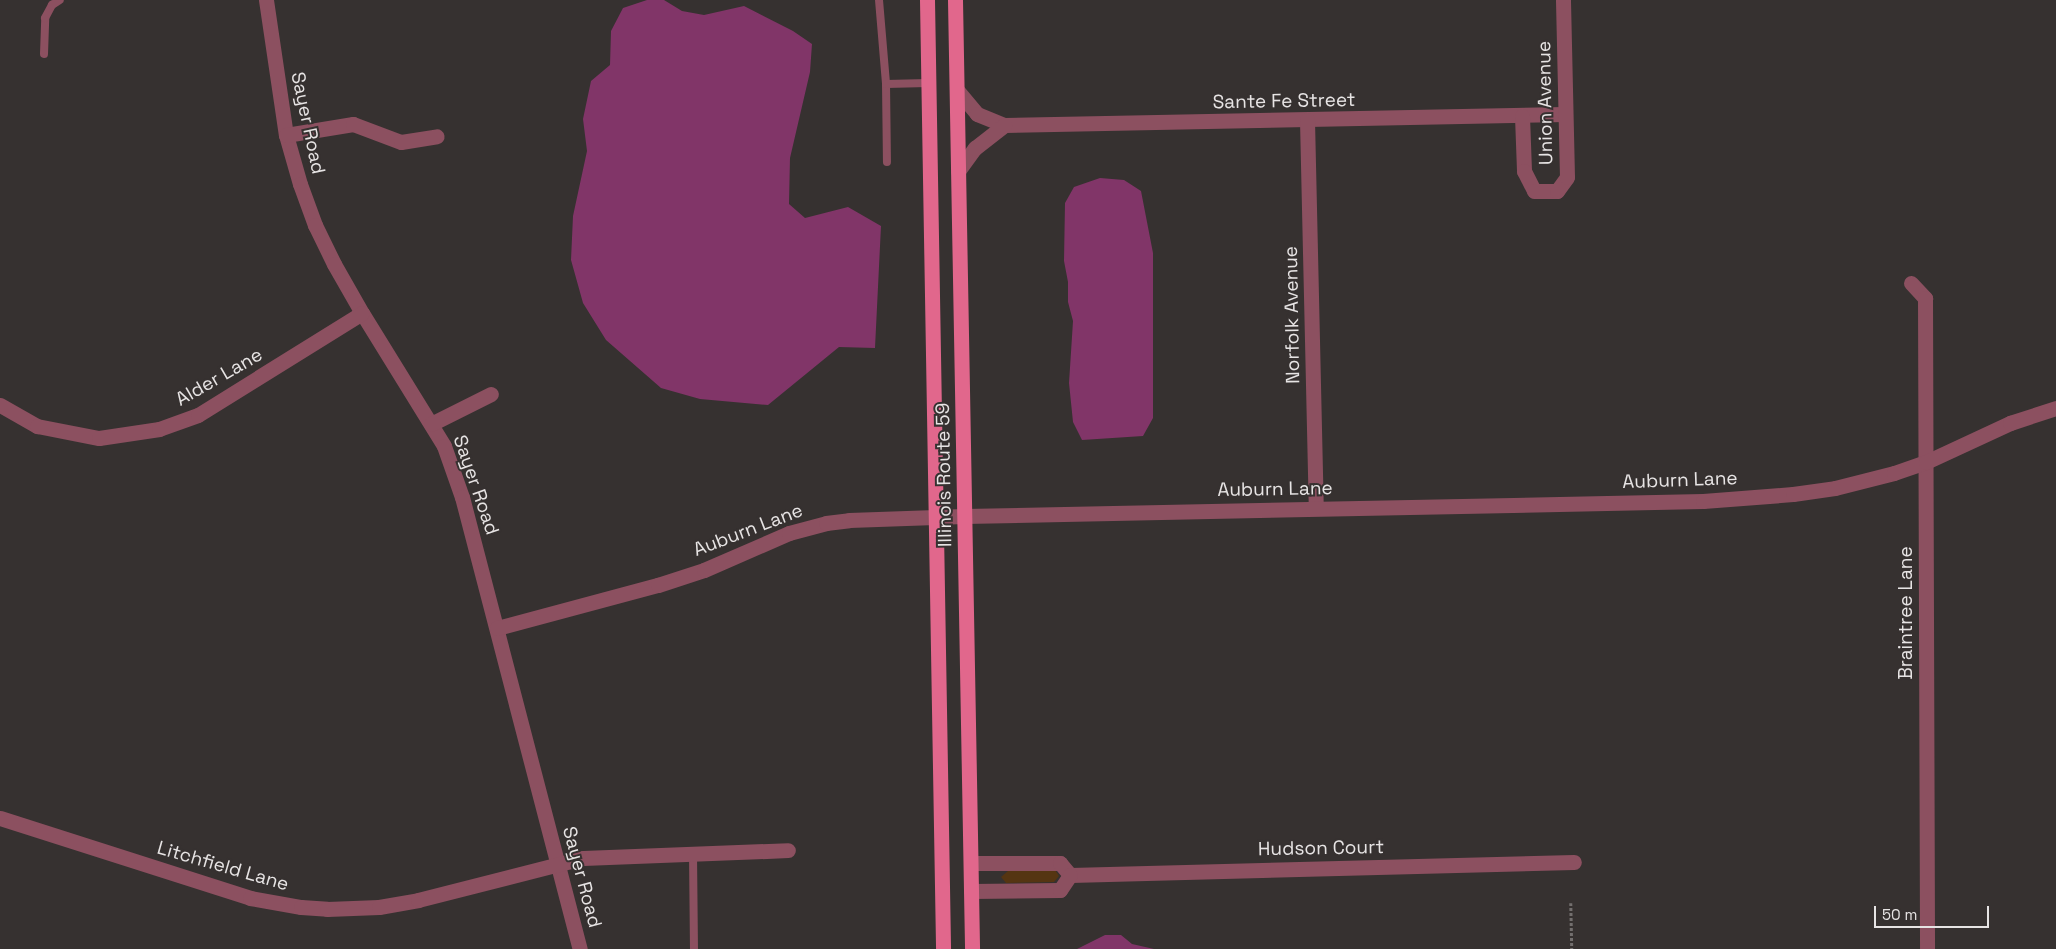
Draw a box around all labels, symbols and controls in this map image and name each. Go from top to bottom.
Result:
street label: Union Avenue [1533,41,1557,165]
street label: Sayer Road [286,70,330,176]
street label: Sante Fe Street [1212,88,1356,114]
street label: Norfolk Avenue [1279,246,1305,384]
street label: Alder Lane [172,343,266,411]
street label: Illinois Route 59 [931,403,957,547]
street label: Sayer Road [448,432,504,538]
street label: Auburn Lane [1622,467,1738,493]
street label: Auburn Lane [1217,477,1333,501]
street label: Auburn Lane [690,499,806,561]
street label: Braintree Lane [1895,546,1917,680]
street label: Sayer Road [558,824,606,930]
street label: Litchfield Lane [155,836,291,896]
street label: Hudson Court [1258,836,1384,860]
scale bar [1876,896,1991,928]
text: 50 m [1882,905,1917,924]

